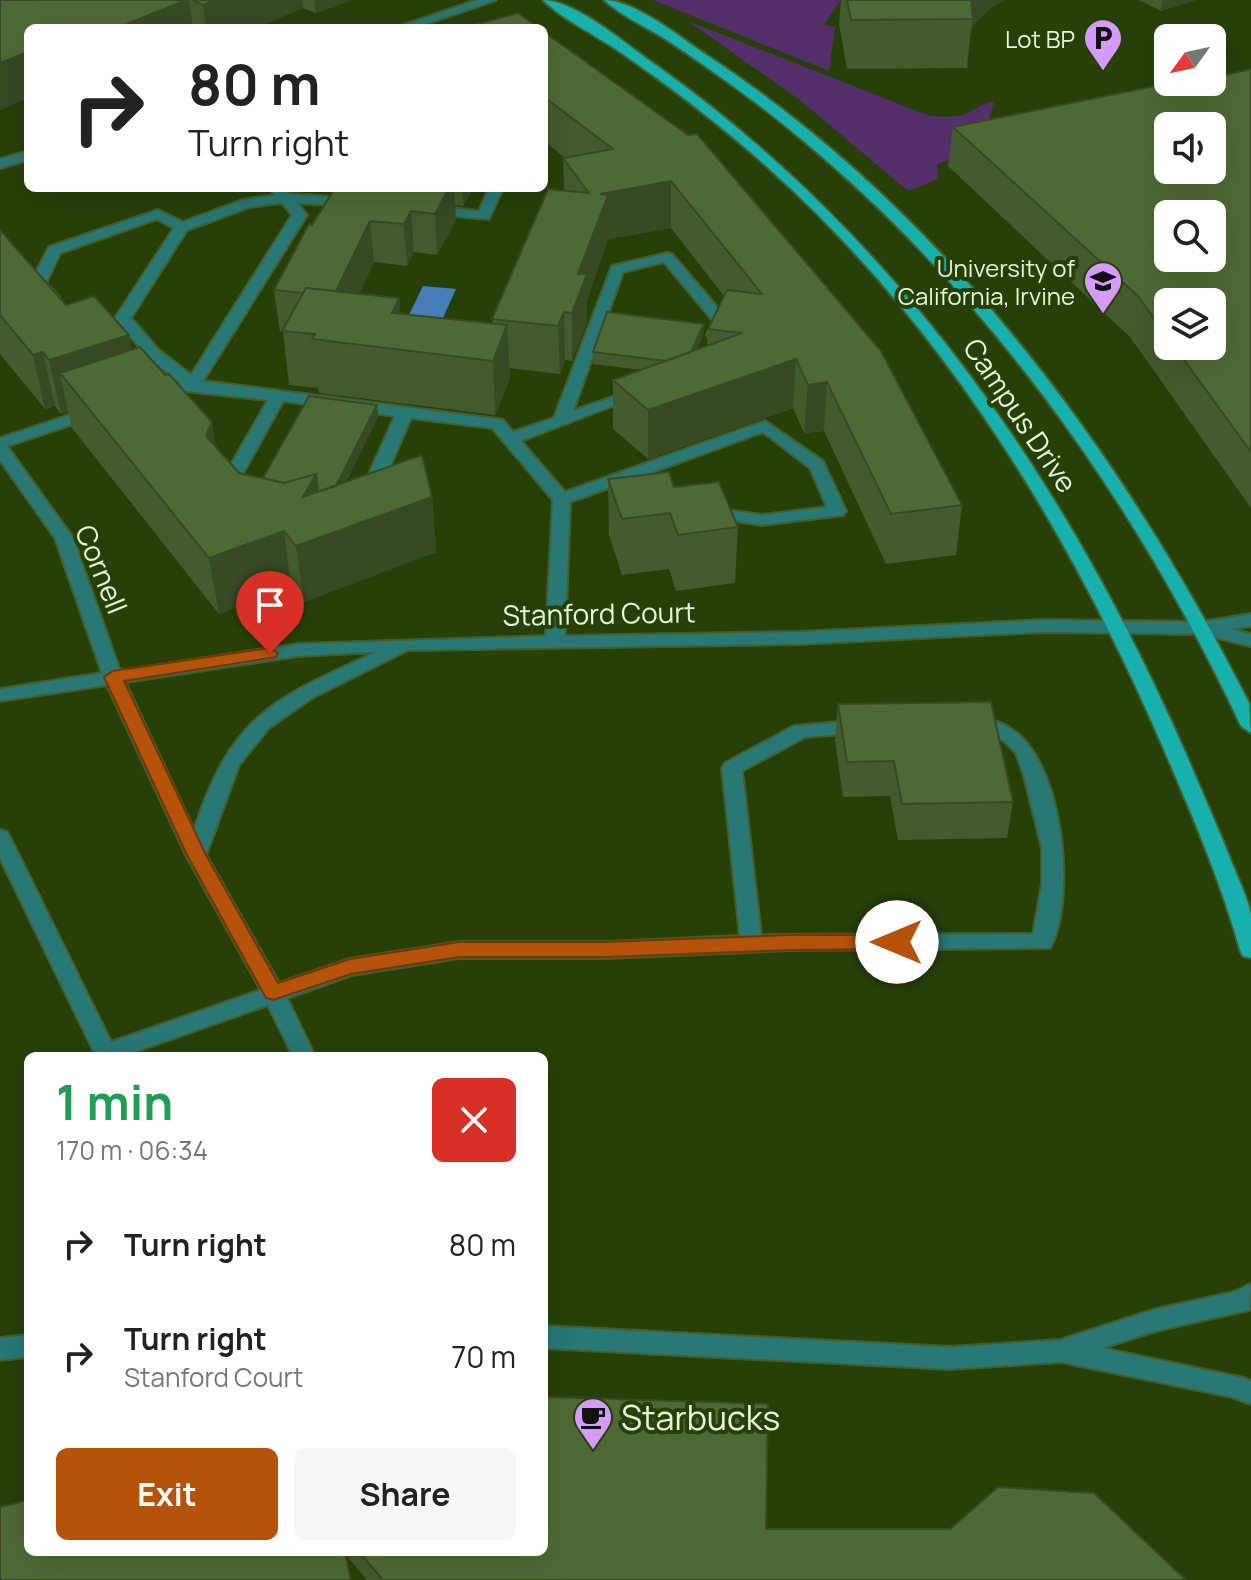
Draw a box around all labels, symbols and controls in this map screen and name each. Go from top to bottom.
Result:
parking icon: Lot BP [1082,17,1124,72]
place label: Lot BP [1005,22,1075,55]
north arrow [1154,24,1226,96]
map controls [1154,24,1226,360]
text: 80 m [188,45,321,122]
icon: right [56,56,160,160]
button: sound [1154,112,1226,184]
text: Turn right [188,118,349,167]
button: search [1154,200,1226,272]
place label: University of California, Irvine [898,251,1075,312]
school or university icon: University of California, Irvine [1082,260,1124,315]
button: layers [1154,288,1226,360]
street label: Campus Drive [955,330,1087,500]
street label: Cornell [67,519,137,619]
pin [236,571,304,653]
icon: arrive [248,583,292,627]
street label: Stanford Court [502,592,696,634]
position arrow [855,900,939,984]
text: 1 min [56,1069,173,1134]
button: close [432,1078,516,1162]
text: 170 m · 06:34 [56,1132,208,1168]
icon: right [56,1222,100,1266]
text: Turn right [124,1224,267,1265]
text: 80 m [449,1224,516,1265]
text: Turn right [124,1318,267,1359]
icon: right [56,1334,100,1378]
text: 70 m [451,1336,516,1377]
text: Stanford Court [124,1359,303,1395]
place label: Starbucks [621,1394,780,1440]
cafe icon: Starbucks [572,1396,614,1451]
button: Exit [56,1448,278,1540]
button: Share [294,1448,516,1540]

